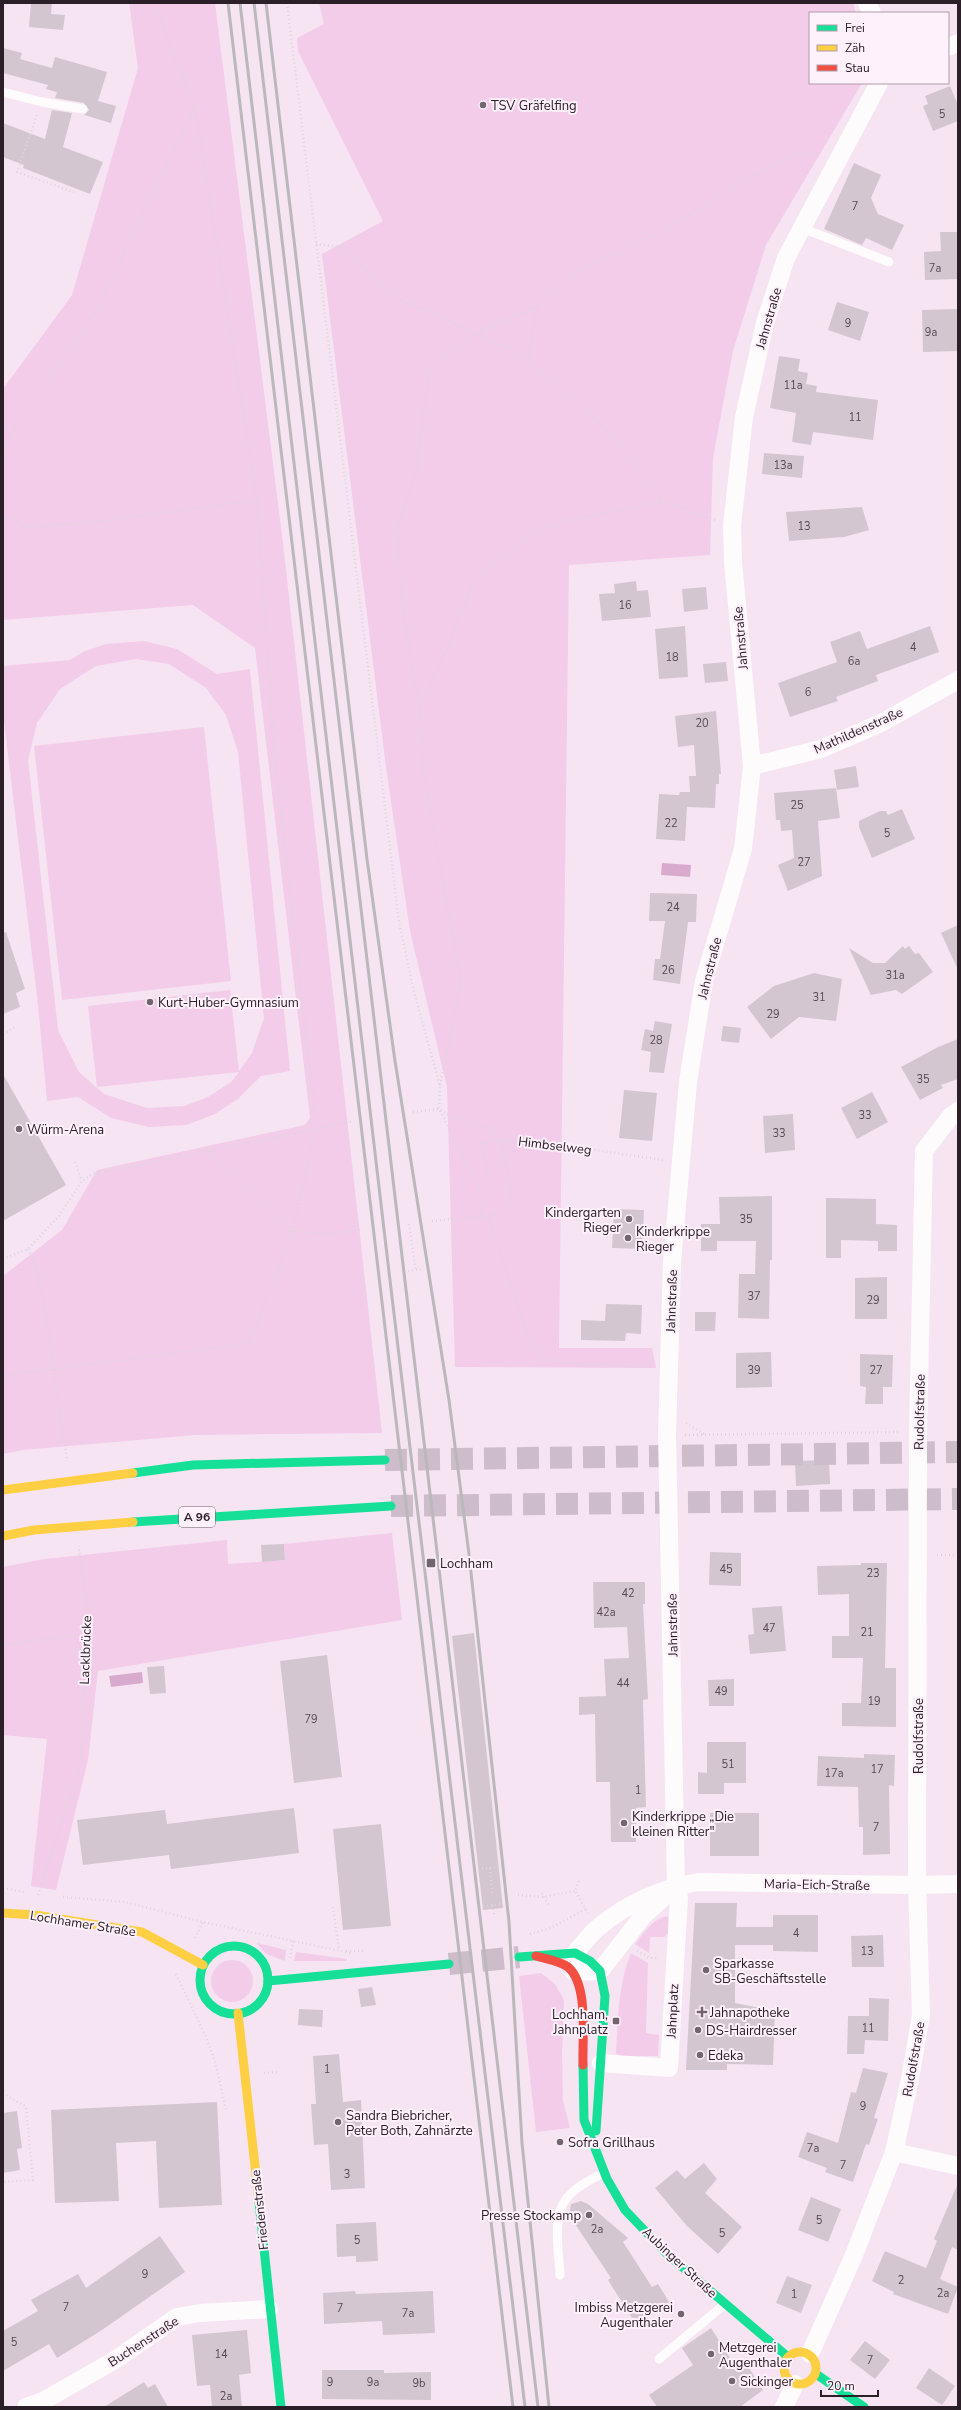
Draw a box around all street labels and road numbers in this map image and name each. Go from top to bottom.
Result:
street label: Jahnstraße [751,285,786,352]
street label: Jahnstraße [729,606,753,671]
street label: Mathildenstraße [811,703,906,759]
street label: Jahnstraße [693,935,726,1002]
street label: Himbselweg [517,1133,593,1159]
street label: Jahnstraße [662,1269,682,1334]
street label: Rudolfstraße [910,1374,930,1450]
road number: A 96 [179,1507,215,1527]
street label: Jahnstraße [663,1593,683,1658]
street label: Lacklbrücke [76,1615,96,1685]
street label: Rudolfstraße [910,1698,928,1774]
street label: Maria-Eich-Straße [764,1875,870,1895]
street label: Lochhamer Straße [29,1907,137,1941]
street label: Jahnplatz [663,1983,683,2040]
street label: Rudolfstraße [899,2020,929,2098]
street label: Friedenstraße [247,2169,273,2251]
street label: Aubinger Straße [638,2223,721,2302]
street label: Buchenstraße [105,2312,182,2371]

